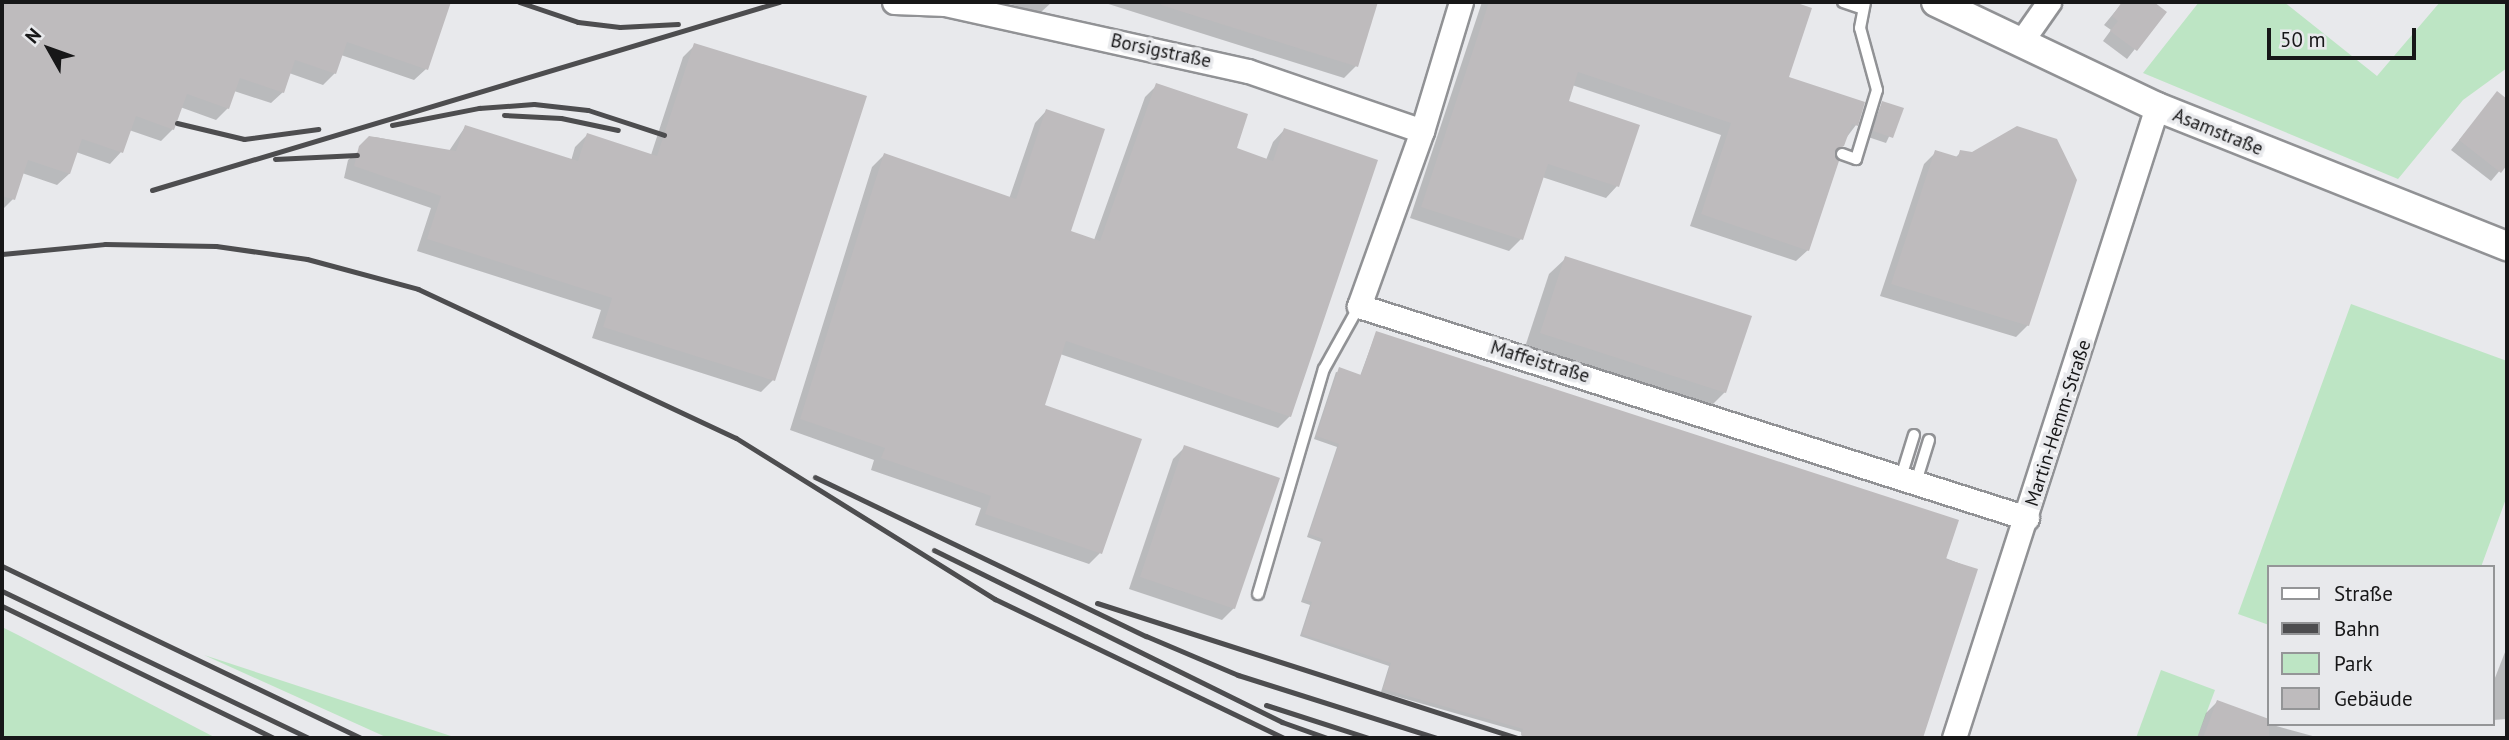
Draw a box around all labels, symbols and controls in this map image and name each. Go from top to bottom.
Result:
north arrow [14,14,84,84]
scale bar [2271,14,2420,58]
text: N [20,23,46,48]
text: 50 m [2280,26,2326,53]
street label: Borsigstraße [1109,29,1213,73]
street label: Asamstraße [2170,104,2266,160]
street label: Maffeistraße [1488,336,1592,388]
street label: Martin-Hemm-Straße [2020,337,2096,509]
legend [2268,565,2495,726]
text: Straße [2334,580,2393,607]
text: Bahn [2334,615,2380,642]
text: Park [2334,650,2373,677]
text: Gebäude [2334,685,2413,712]

